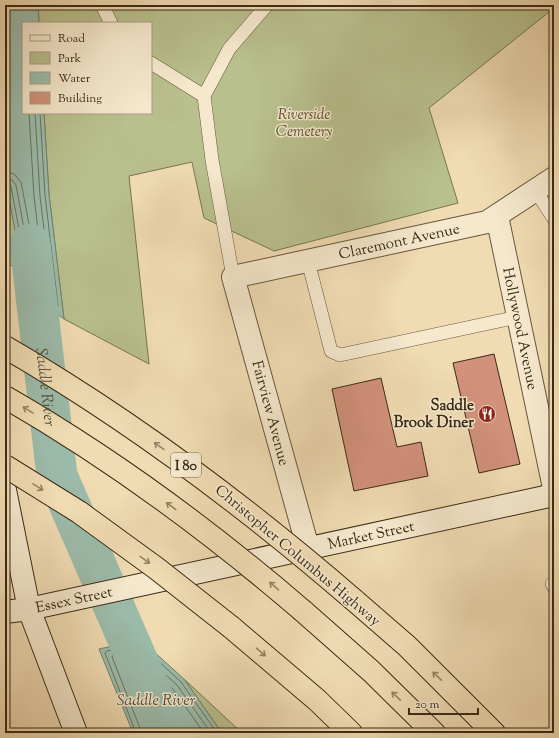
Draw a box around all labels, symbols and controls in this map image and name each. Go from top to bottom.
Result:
legend [22,22,152,114]
text: Road [58,30,85,48]
text: Park [58,50,81,68]
text: Water [58,70,91,88]
text: Building [58,90,102,108]
park label: Riverside Cemetery [276,105,332,143]
street label: Claremont Avenue [337,219,462,266]
street label: Hollywood Avenue [496,266,542,392]
water label: Saddle River [28,347,60,428]
street label: Fairview Avenue [245,358,294,468]
place label: Saddle Brook Diner [394,396,474,434]
restaurant icon: Saddle Brook Diner [477,404,497,424]
one-way arrow [22,406,34,414]
one-way arrow [154,442,165,450]
road number: I 80 [171,453,201,477]
street label: Christopher Columbus Highway [210,480,385,632]
one-way arrow [32,483,44,491]
one-way arrow [166,501,177,510]
street label: Market Street [326,517,416,556]
one-way arrow [140,556,151,564]
one-way arrow [268,581,279,590]
street label: Essex Street [34,582,114,619]
one-way arrow [255,648,266,657]
one-way arrow [432,671,442,680]
water label: Saddle River [117,690,196,713]
scale bar [409,690,478,716]
one-way arrow [391,691,401,701]
text: 20 m [415,696,440,714]

